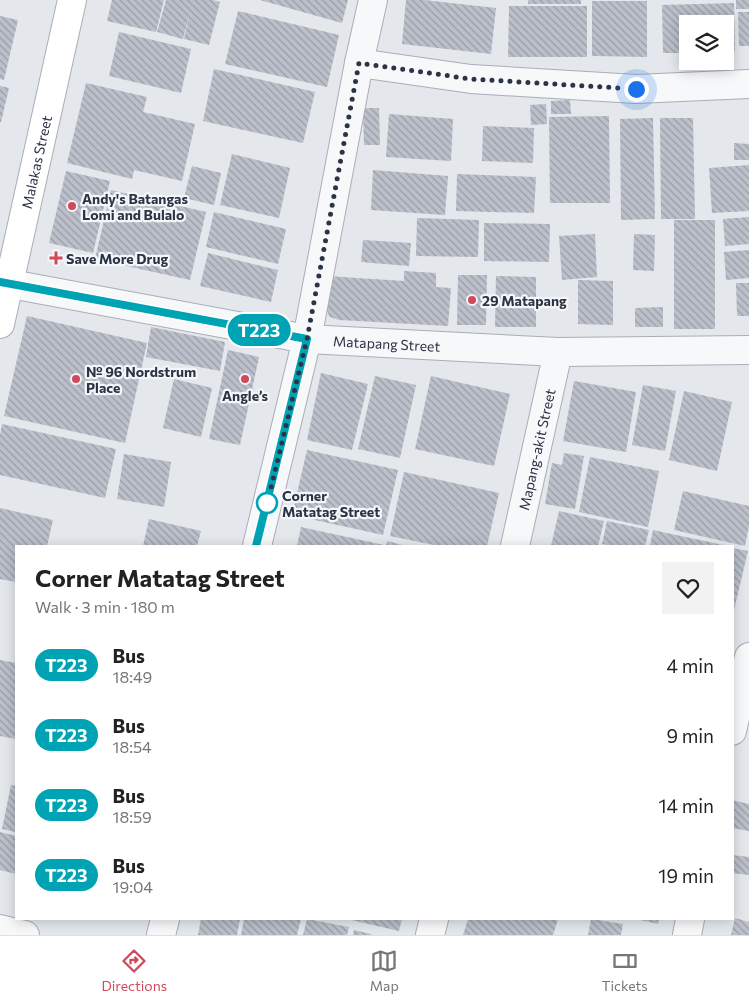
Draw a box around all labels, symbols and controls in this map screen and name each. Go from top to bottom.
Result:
map controls [679,15,734,70]
button: layers [679,15,734,70]
your location [624,77,649,102]
street label: Malakas Street [17,113,55,210]
place label: Andy's Batangas Lomi and Bulalo [82,190,188,223]
marker: Andy's Batangas Lomi and Bulalo [66,200,78,212]
place label: Save More Drug [66,250,168,267]
marker: Save More Drug [50,252,62,264]
place label: 29 Matapang [482,292,567,309]
marker: 29 Matapang [466,294,478,306]
line badge: T223 [224,314,294,346]
text: T223 [238,319,280,341]
street label: Matapang Street [333,332,441,354]
place label: № 96 Nordstrum Place [86,363,196,396]
marker: № 96 Nordstrum Place [70,373,82,385]
marker: Angle’s [239,373,251,385]
place label: Angle’s [222,387,268,404]
street label: Mapang-akit Street [515,387,558,512]
place label: Corner Matatag Street [282,487,380,520]
marker: Corner Matatag Street [256,492,278,514]
button: heart [662,562,714,614]
text: Corner Matatag Street [35,563,285,592]
text: Walk · 3 min · 180 m [35,597,175,616]
text: Bus [113,644,145,667]
text: T223 [45,654,88,676]
text: 4 min [667,654,714,677]
text: 18:49 [113,667,152,686]
text: Bus [113,714,145,737]
text: T223 [45,724,88,746]
text: 9 min [666,724,714,747]
text: 18:54 [113,737,152,756]
text: Bus [113,784,145,807]
text: T223 [45,794,88,816]
text: 14 min [658,794,714,817]
text: 18:59 [113,807,152,826]
text: Bus [113,854,145,877]
text: T223 [45,864,88,886]
text: 19 min [658,864,714,887]
text: 19:04 [113,877,153,896]
tab: Directions [101,947,167,994]
tab: Map [370,947,399,994]
tab: Tickets [601,947,648,994]

